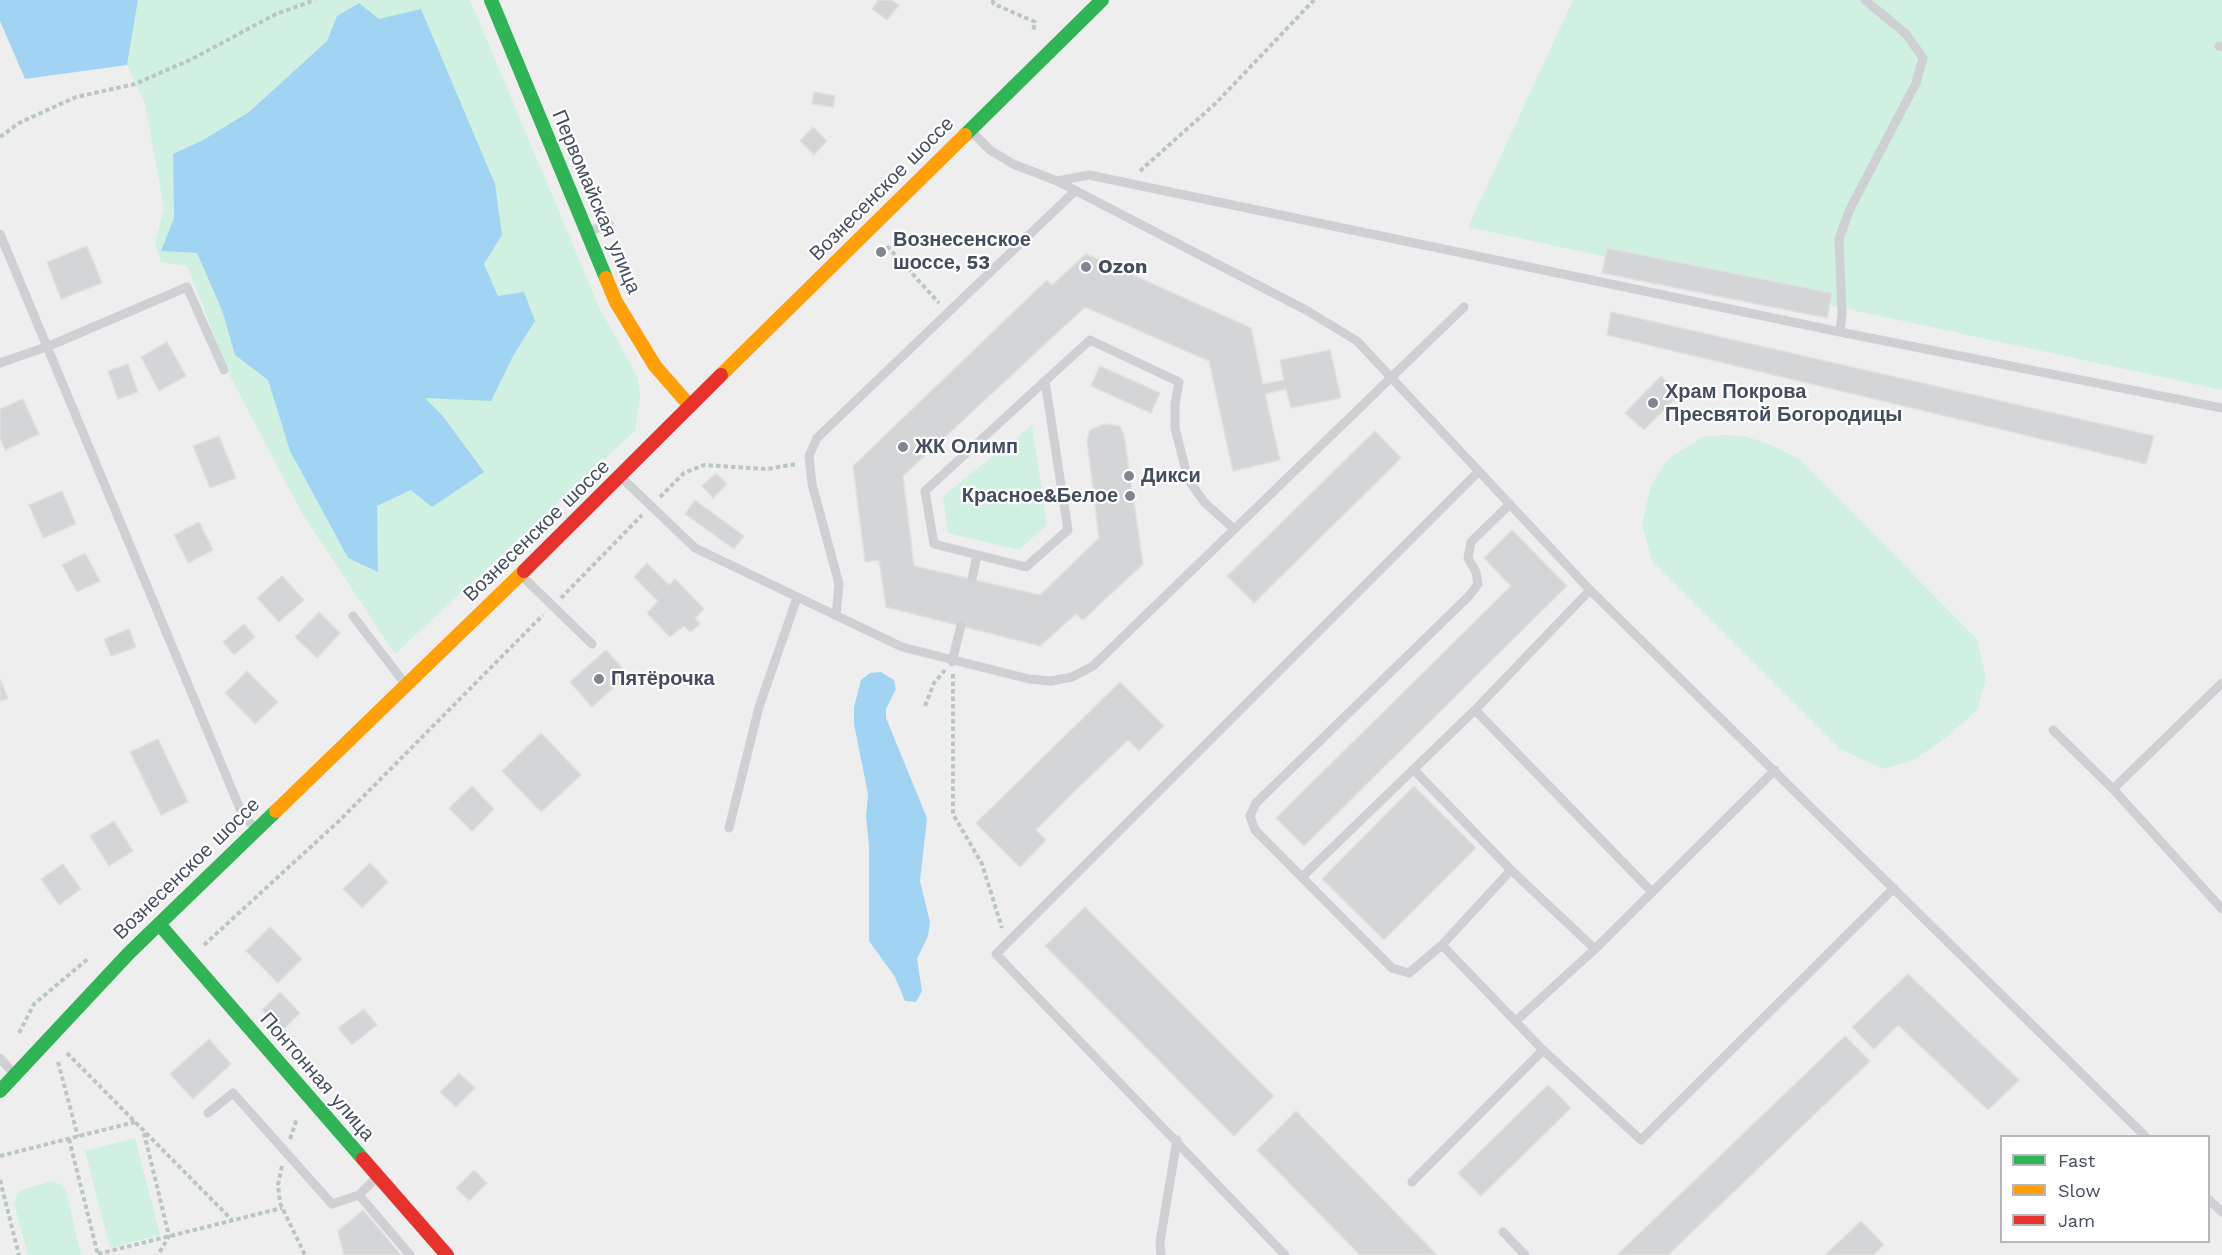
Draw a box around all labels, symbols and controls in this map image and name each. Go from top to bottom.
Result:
street label: Первомайская улица [546,107,646,297]
street label: Вознесенское шоссе [805,112,959,266]
place label: Вознесенское шоссе, 53 [893,228,1031,275]
marker: Вознесенское шоссе, 53 [874,245,888,259]
place label: Ozon [1098,255,1147,279]
marker: Ozon [1079,260,1093,274]
place label: Храм Покрова Пресвятой Богородицы [1665,380,1902,427]
marker: Храм Покрова Пресвятой Богородицы [1646,396,1660,410]
place label: ЖК Олимп [915,435,1018,459]
marker: ЖК Олимп [896,440,910,454]
street label: Вознесенское шоссе [459,455,615,607]
place label: Дикси [1141,464,1201,488]
marker: Дикси [1122,469,1136,483]
place label: Красное&Белое [962,484,1118,508]
marker: Красное&Белое [1123,489,1137,503]
place label: Пятёрочка [611,667,715,691]
marker: Пятёрочка [592,672,606,686]
street label: Вознесенское шоссе [109,793,265,945]
street label: Понтонная улица [255,1008,379,1146]
legend [2000,1135,2210,1243]
text: Fast [2058,1150,2095,1171]
text: Slow [2058,1180,2101,1201]
text: Jam [2058,1210,2095,1231]

